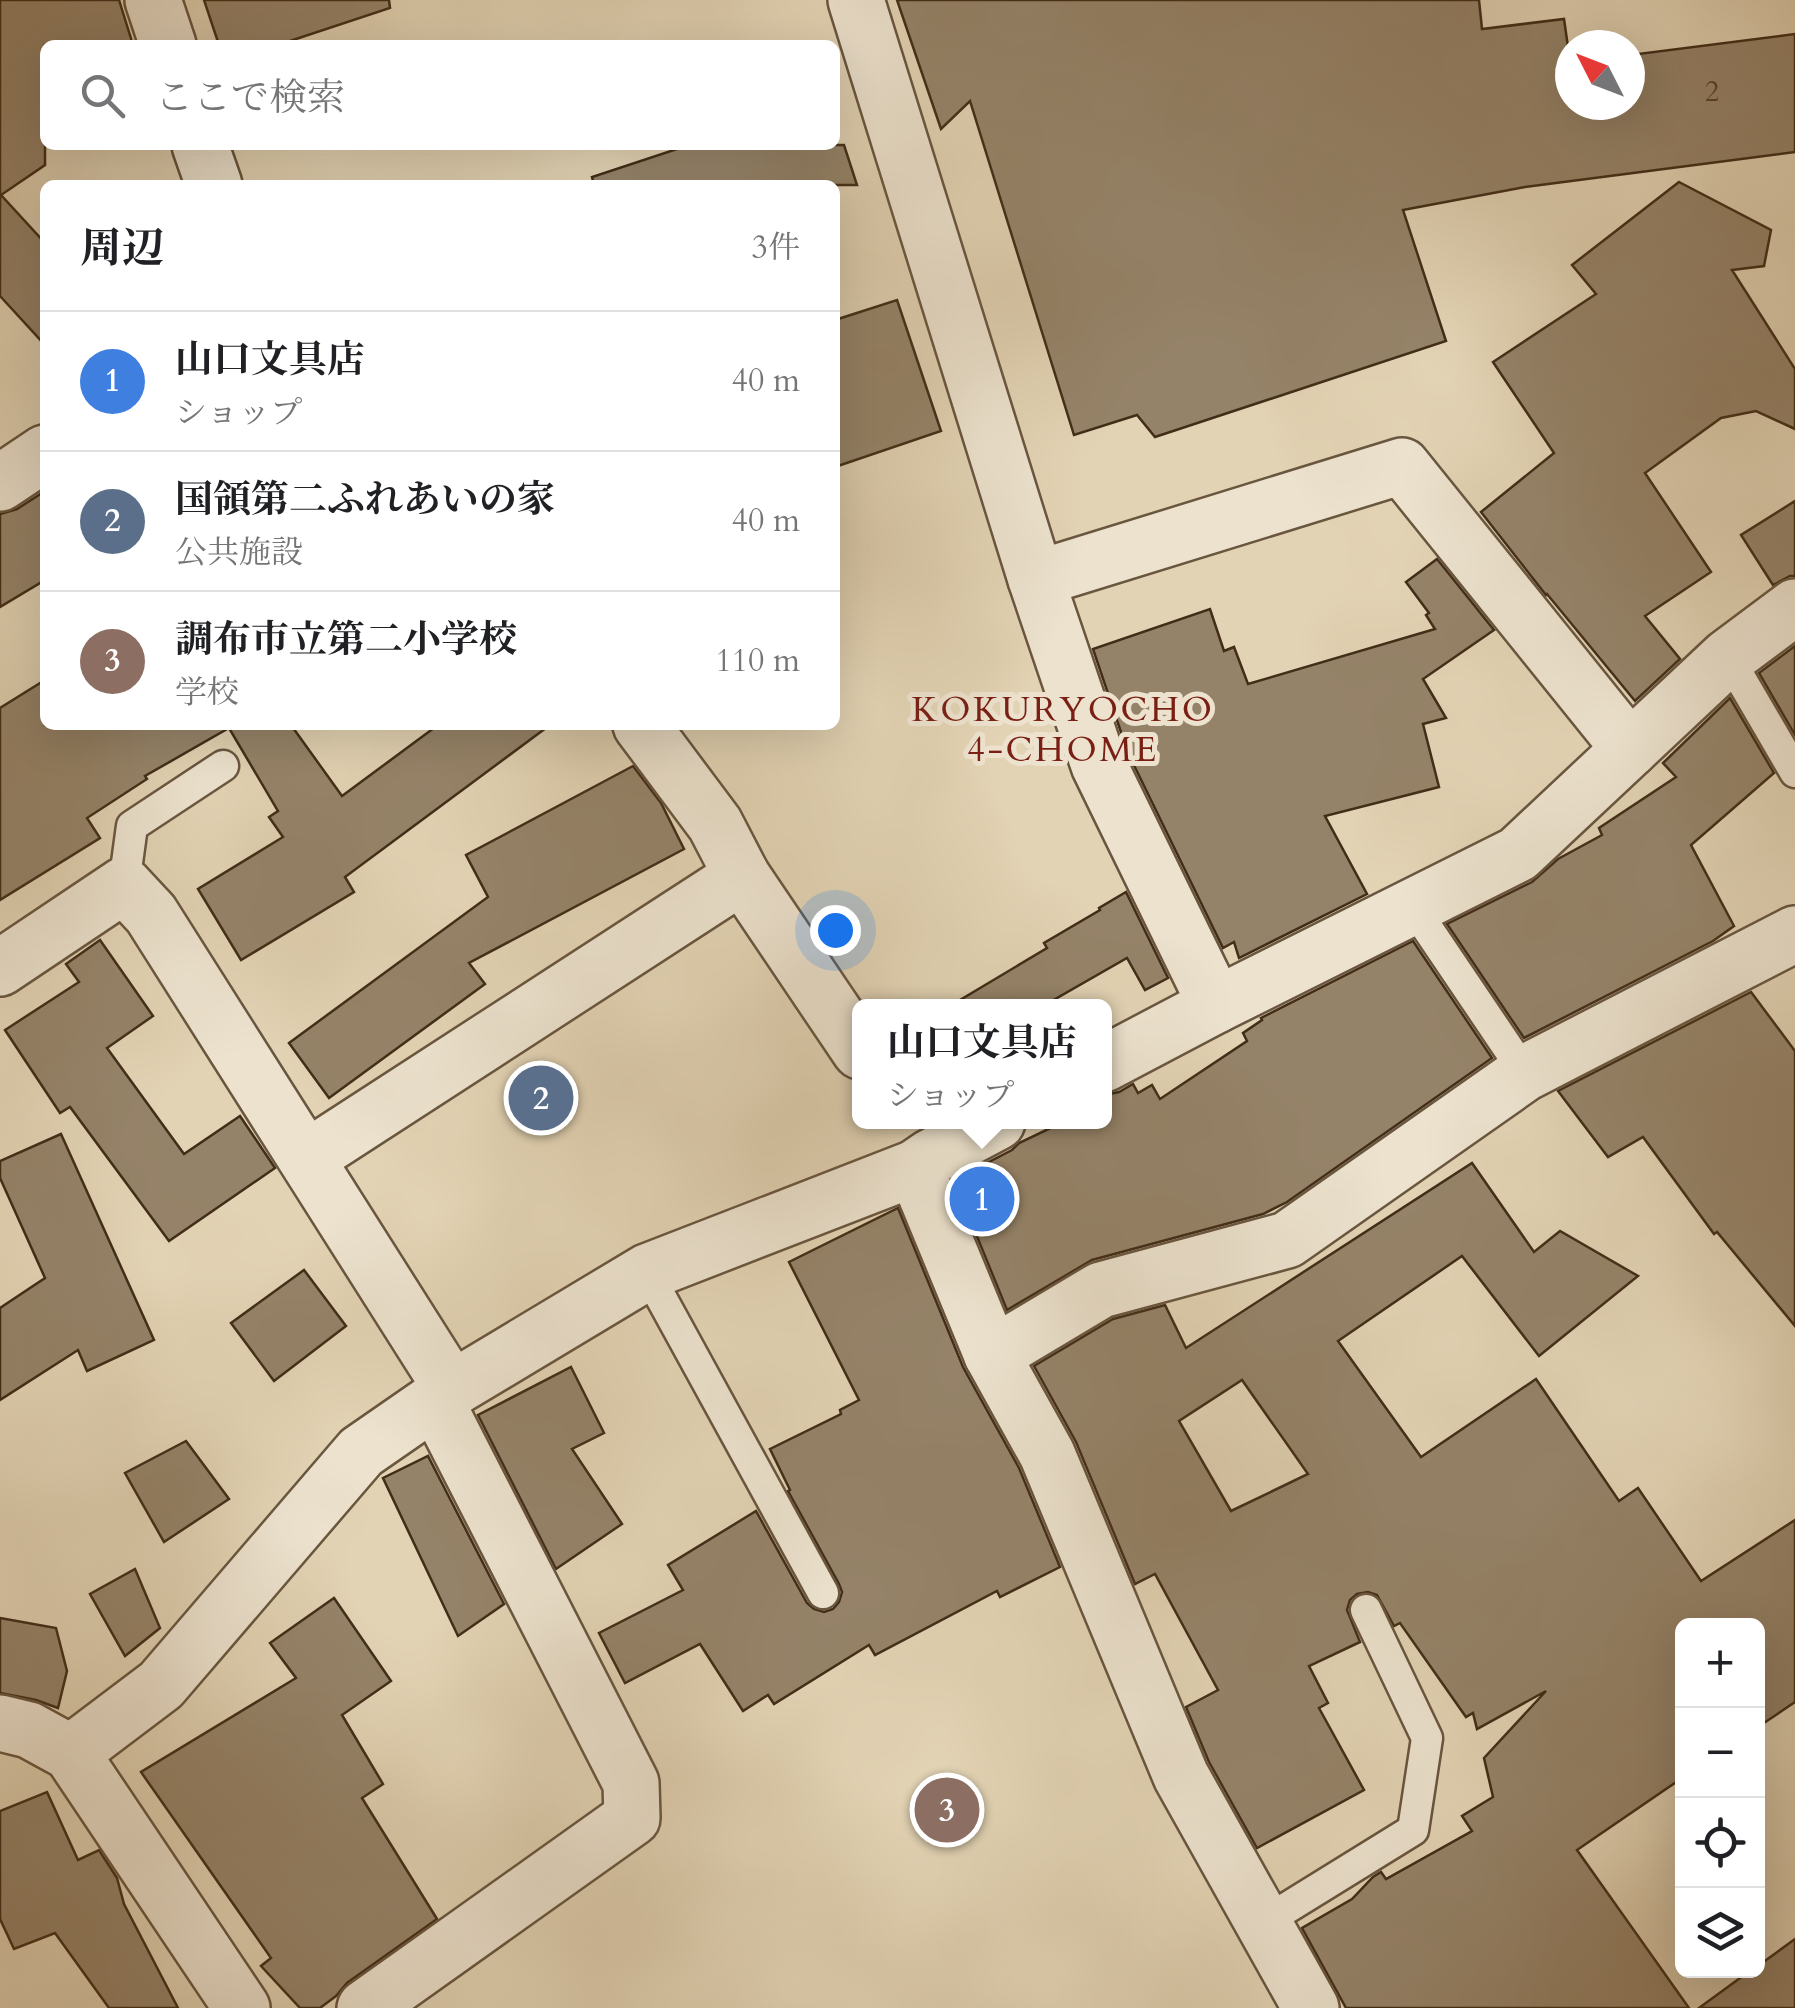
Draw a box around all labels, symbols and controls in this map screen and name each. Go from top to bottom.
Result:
north arrow [1555,30,1645,120]
search box [40,40,840,150]
icon: search [75,68,130,123]
text: ここで検索 [155,72,345,124]
house number: 2 [1705,73,1719,111]
text: 周辺 [80,220,164,277]
text: 3件 [752,226,800,270]
text: 山口文具店 [175,334,365,386]
text: 1 [104,359,121,403]
text: 40 m [732,359,800,403]
text: ショップ [175,391,302,435]
text: 国領第二ふれあいの家 [175,474,555,526]
text: 2 [104,499,121,543]
text: 40 m [732,499,800,543]
text: 公共施設 [175,531,303,575]
text: 調布市立第二小学校 [175,614,517,666]
text: 3 [104,639,121,683]
text: 110 m [715,639,800,683]
text: 学校 [175,671,239,715]
district label: KOKURYOCHO 4-CHOME [912,686,1214,774]
your location [810,905,861,956]
popup [852,999,1112,1129]
text: 山口文具店 [887,1017,1077,1069]
pin: 2 [508,1060,574,1136]
text: ショップ [887,1074,1014,1118]
pin: 1 [950,1162,1014,1236]
map controls [1675,1618,1765,1978]
button: + [1675,1618,1765,1708]
button: − [1675,1708,1765,1798]
pin: 3 [914,1772,980,1848]
button: locate [1675,1798,1765,1888]
button: layers [1675,1888,1765,1978]

